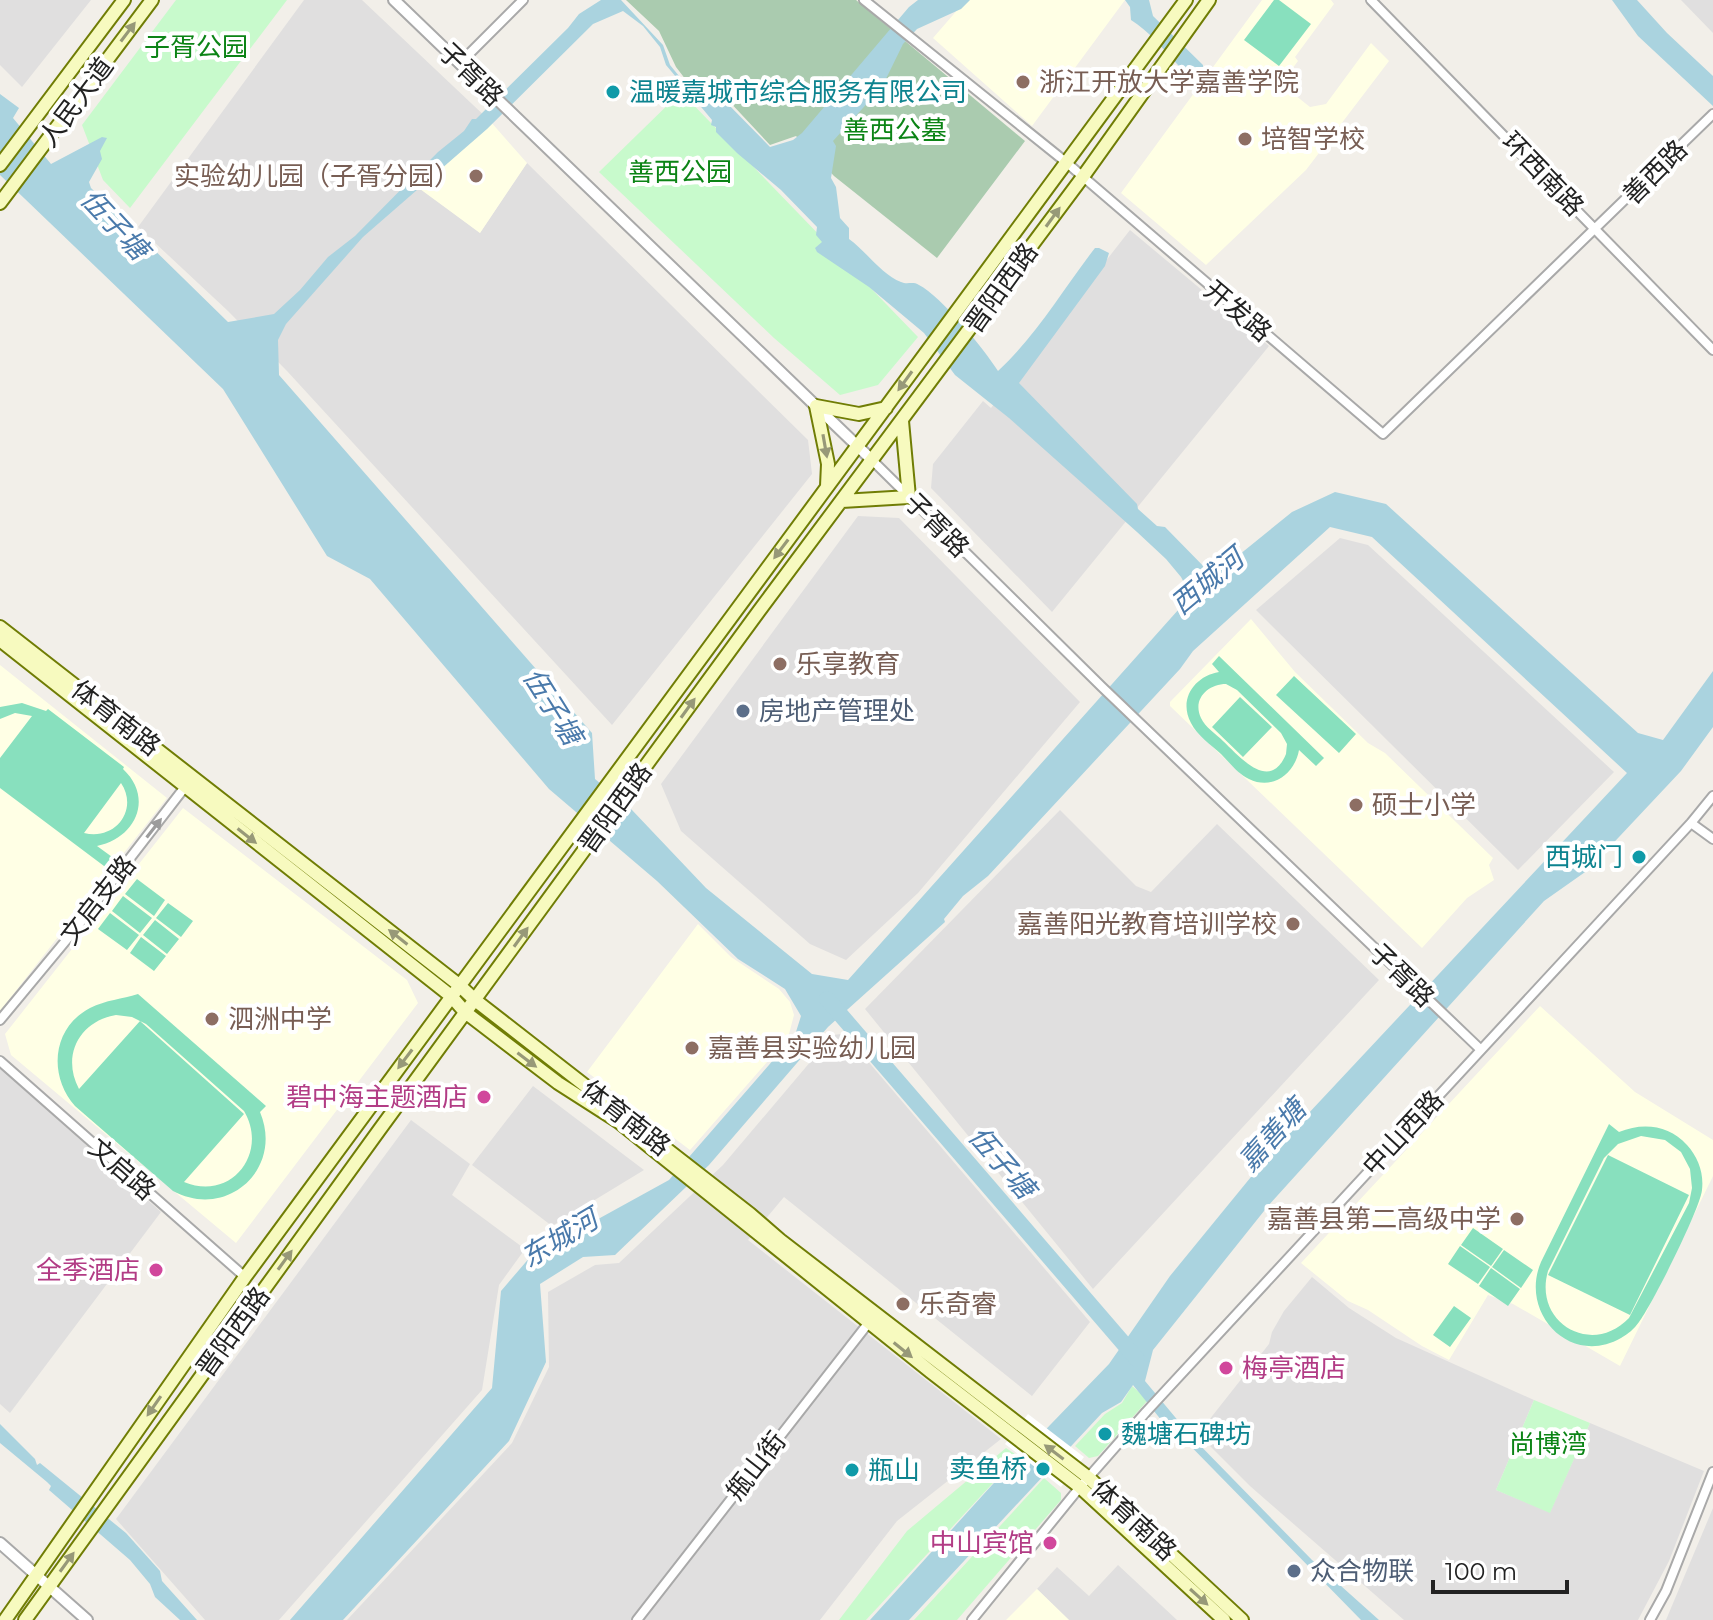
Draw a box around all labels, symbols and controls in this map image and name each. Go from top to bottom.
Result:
one-way arrow [119,22,135,43]
park label: 子胥公园 [144,31,248,63]
street label: 子胥路 [432,35,510,113]
street label: 人民大道 [32,51,120,153]
place label: 浙江开放大学嘉善学院 [1039,66,1299,98]
marker: 浙江开放大学嘉善学院 [1014,73,1032,91]
place label: 温暖嘉城市综合服务有限公司 [629,76,967,108]
marker: 温暖嘉城市综合服务有限公司 [604,83,622,101]
park label: 善西公墓 [843,114,947,146]
place label: 培智学校 [1261,123,1365,155]
street label: 环西南路 [1495,125,1591,223]
marker: 培智学校 [1236,130,1254,148]
street label: 善西路 [1616,133,1694,211]
park label: 善西公园 [628,156,732,188]
place label: 实验幼儿园（子胥分园） [174,160,460,192]
marker: 实验幼儿园（子胥分园） [467,167,485,185]
water label: 伍子塘 [74,182,159,269]
one-way arrow [1044,207,1060,228]
street label: 晋阳西路 [957,237,1045,339]
street label: 开发路 [1198,274,1278,348]
one-way arrow [898,371,913,392]
one-way arrow [820,434,832,459]
street label: 子胥路 [898,486,976,564]
one-way arrow [773,538,789,560]
water label: 西城河 [1164,538,1254,621]
place label: 乐享教育 [796,648,900,680]
marker: 乐享教育 [771,655,789,673]
water label: 伍子塘 [516,661,592,754]
street label: 体育南路 [65,673,167,763]
place label: 房地产管理处 [759,695,915,727]
one-way arrow [680,697,696,718]
marker: 房地产管理处 [734,702,752,720]
street label: 晋阳西路 [571,757,659,859]
place label: 硕士小学 [1372,789,1476,821]
marker: 硕士小学 [1347,796,1365,814]
one-way arrow [145,818,162,838]
one-way arrow [237,827,257,844]
place label: 西城门 [1545,841,1623,873]
marker: 西城门 [1630,848,1648,866]
street label: 文启支路 [53,849,143,951]
place label: 嘉善阳光教育培训学校 [1017,908,1277,940]
marker: 嘉善阳光教育培训学校 [1284,915,1302,933]
one-way arrow [512,927,528,947]
one-way arrow [387,929,408,946]
street label: 子胥路 [1363,936,1441,1014]
place label: 泗洲中学 [228,1003,332,1035]
marker: 泗洲中学 [203,1010,221,1028]
place label: 嘉善县实验幼儿园 [708,1032,916,1064]
marker: 嘉善县实验幼儿园 [683,1039,701,1057]
one-way arrow [397,1048,413,1069]
one-way arrow [517,1051,538,1067]
street label: 体育南路 [575,1073,677,1163]
place label: 碧中海主题酒店 [286,1081,468,1113]
street label: 中山西路 [1356,1084,1450,1182]
marker: 碧中海主题酒店 [475,1088,493,1106]
water label: 嘉善塘 [1231,1089,1315,1178]
water label: 伍子塘 [962,1119,1045,1208]
street label: 文启路 [82,1131,162,1207]
water label: 东城河 [514,1199,608,1274]
place label: 嘉善县第二高级中学 [1267,1203,1501,1235]
marker: 嘉善县第二高级中学 [1508,1210,1526,1228]
one-way arrow [277,1249,293,1271]
place label: 全季酒店 [36,1254,140,1286]
marker: 全季酒店 [147,1261,165,1279]
street label: 晋阳西路 [189,1281,277,1383]
place label: 乐奇睿 [919,1288,997,1320]
marker: 乐奇睿 [894,1295,912,1313]
one-way arrow [893,1341,913,1358]
place label: 梅亭酒店 [1242,1352,1346,1384]
marker: 梅亭酒店 [1217,1359,1235,1377]
one-way arrow [147,1395,162,1416]
place label: 魏塘石碑坊 [1121,1418,1251,1450]
street label: 甁山街 [719,1425,793,1507]
marker: 魏塘石碑坊 [1096,1425,1114,1443]
park label: 尚博湾 [1509,1428,1587,1460]
one-way arrow [1044,1444,1065,1460]
place label: 卖鱼桥 [949,1453,1027,1485]
place label: 瓶山 [868,1454,920,1486]
marker: 卖鱼桥 [1034,1460,1052,1478]
marker: 瓶山 [843,1461,861,1479]
street label: 体育南路 [1085,1473,1183,1567]
place label: 中山宾馆 [930,1527,1034,1559]
marker: 中山宾馆 [1041,1534,1059,1552]
scale bar [1433,1544,1567,1594]
one-way arrow [59,1551,74,1572]
place label: 众合物联 [1310,1555,1414,1587]
text: 100 m [1445,1557,1517,1586]
marker: 众合物联 [1285,1562,1303,1580]
one-way arrow [1189,1588,1208,1606]

